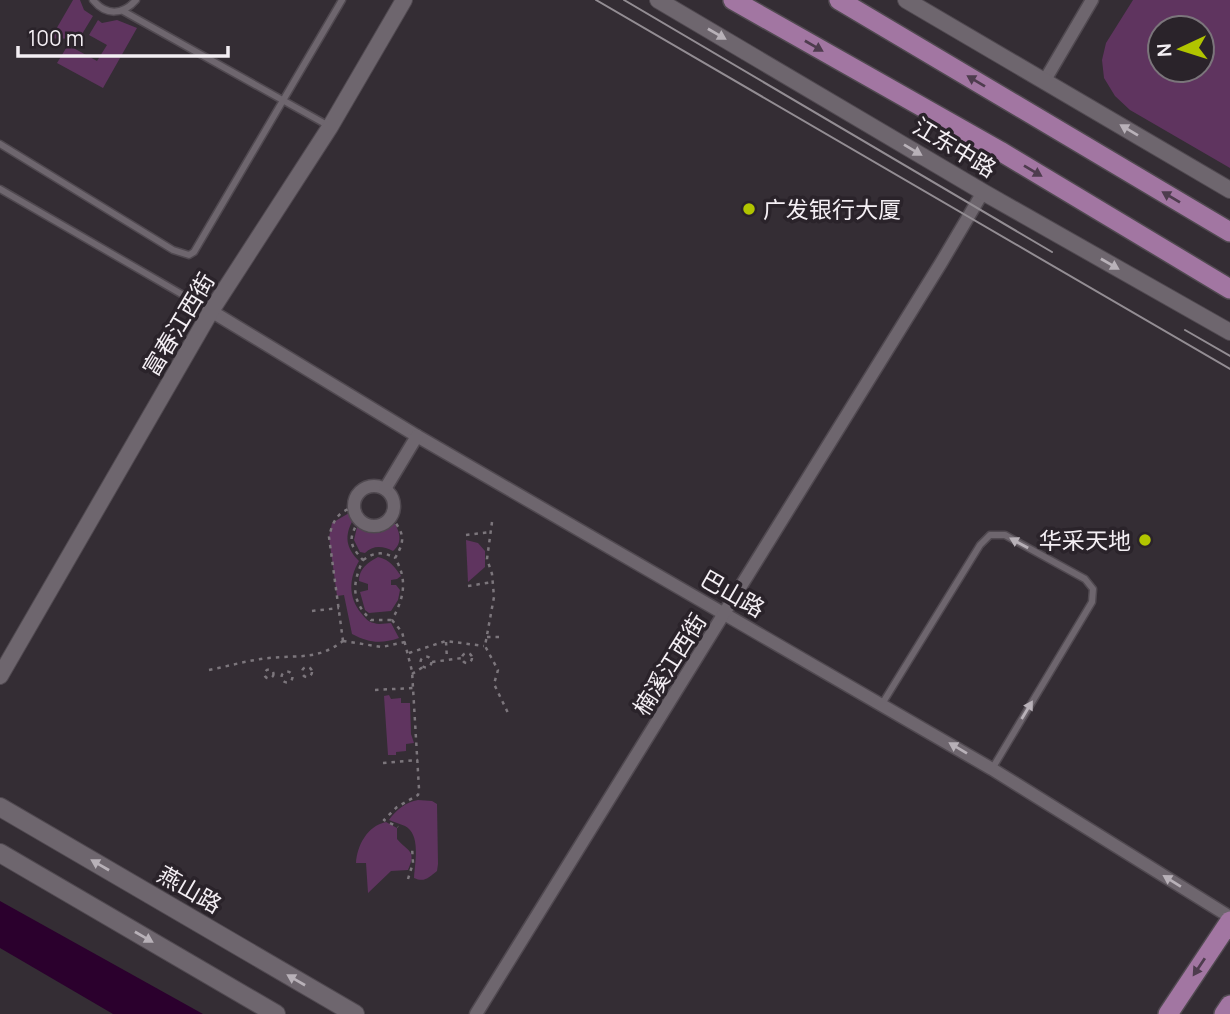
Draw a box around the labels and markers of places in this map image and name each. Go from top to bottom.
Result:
place label: 广发银行大厦 [763,193,901,225]
marker: 广发银行大厦 [741,201,757,217]
place label: 华采天地 [1039,524,1131,556]
marker: 华采天地 [1137,532,1153,548]

